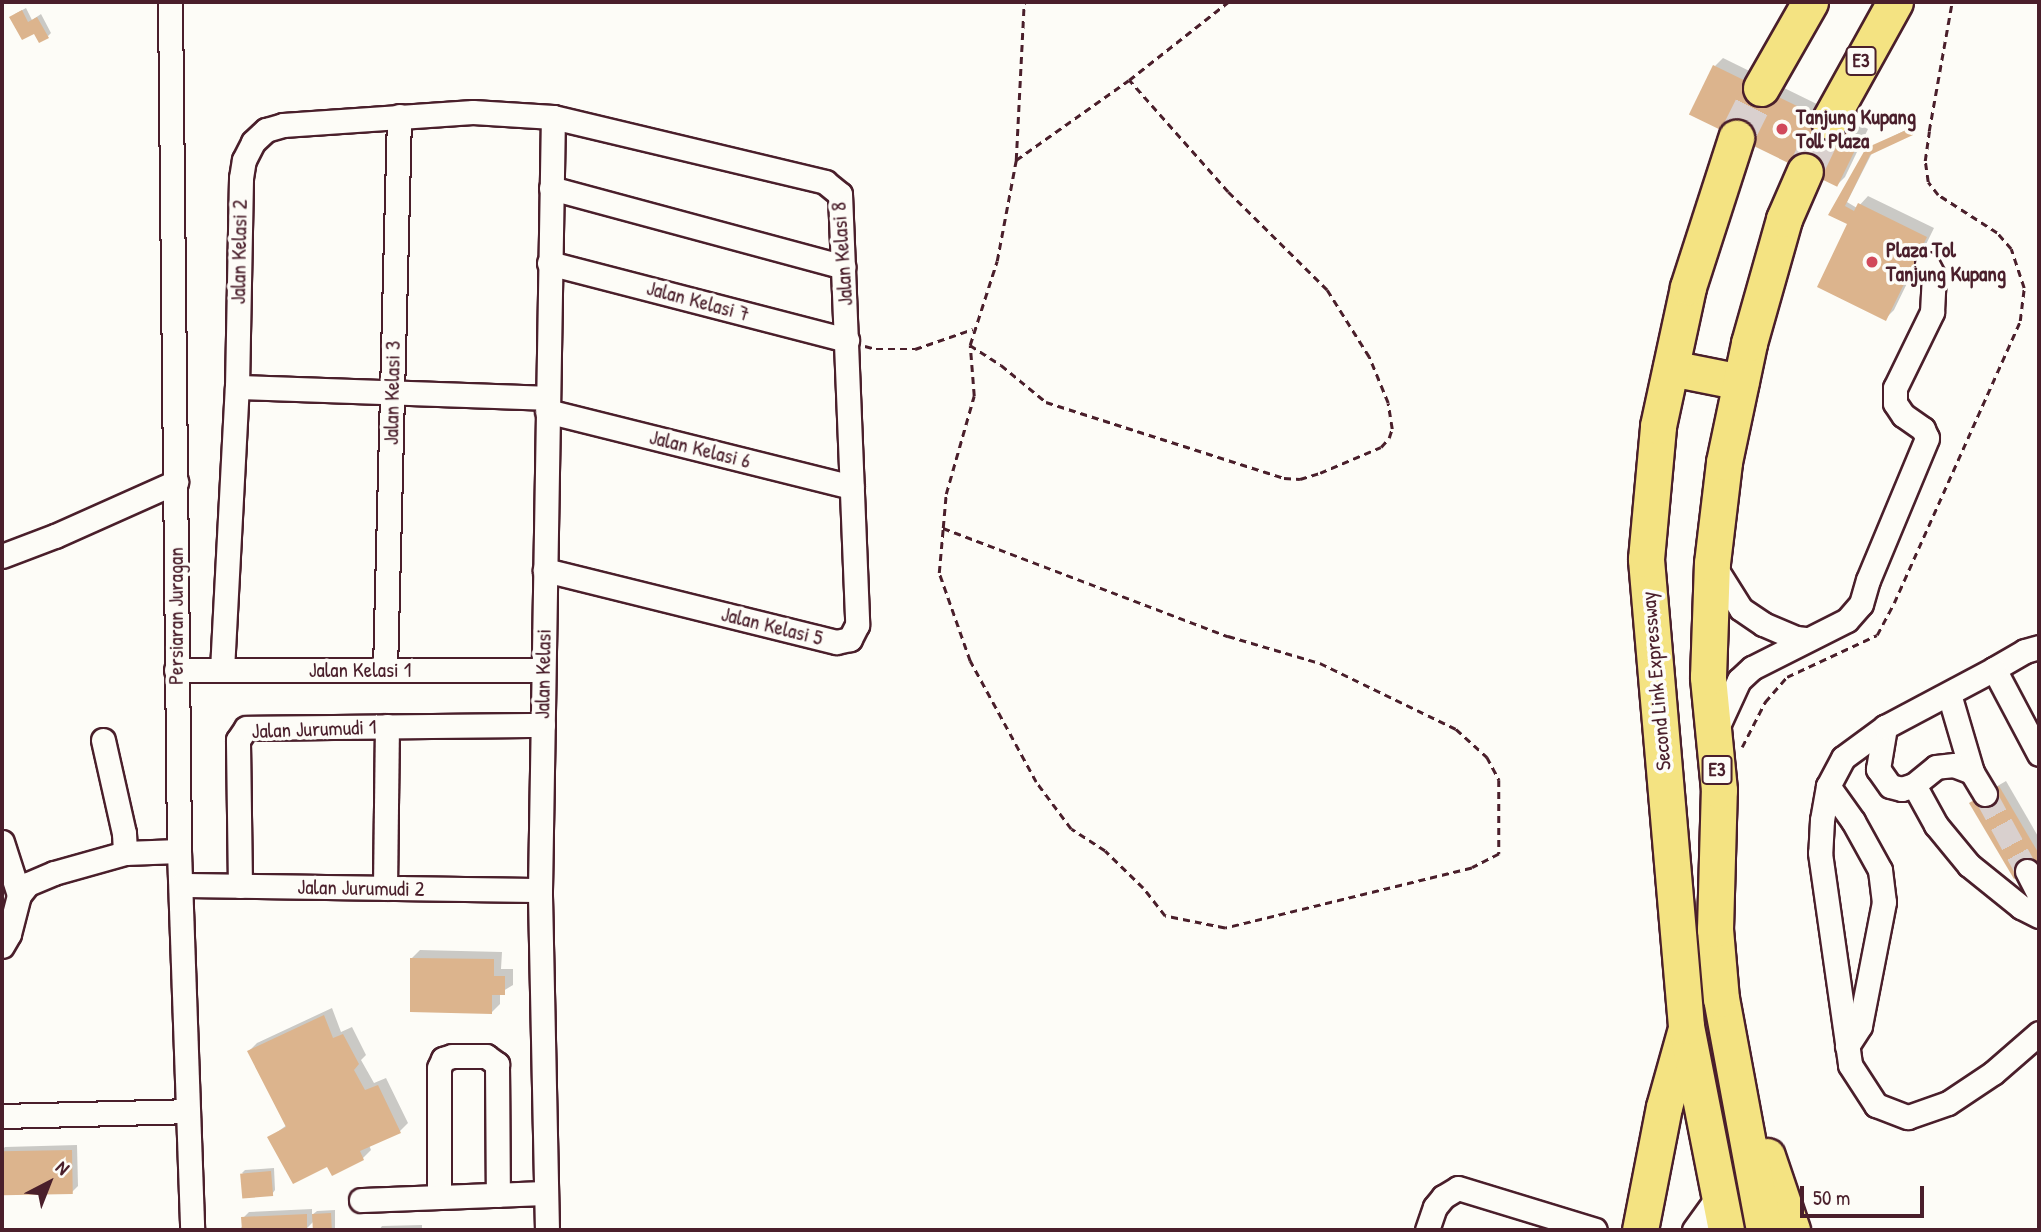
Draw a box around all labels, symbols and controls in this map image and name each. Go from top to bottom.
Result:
road number: E3 [1845,45,1877,76]
place label: Tanjung Kupang Toll Plaza [1796,104,1916,154]
marker: Tanjung Kupang Toll Plaza [1774,121,1790,137]
street label: Jalan Kelasi 2 [225,199,253,305]
street label: Jalan Kelasi 8 [826,201,858,307]
place label: Plaza Tol Tanjung Kupang [1886,237,2006,287]
marker: Plaza Tol Tanjung Kupang [1864,254,1880,270]
street label: Jalan Kelasi 7 [644,275,752,327]
street label: Jalan Kelasi 3 [378,341,406,445]
street label: Jalan Kelasi 6 [647,424,753,474]
street label: Persiaran Juragan [163,547,189,685]
street label: Second Link Expressway [1636,590,1676,772]
street label: Jalan Kelasi 5 [719,601,825,651]
street label: Jalan Kelasi [530,629,556,719]
street label: Jalan Kelasi 1 [309,657,411,683]
street label: Jalan Jurumudi 1 [251,714,377,744]
road number: E3 [1701,754,1733,786]
street label: Jalan Jurumudi 2 [297,874,425,902]
north arrow [14,1148,84,1218]
text: N [51,1154,76,1180]
scale bar [1803,1172,1927,1216]
text: 50 m [1813,1183,1850,1212]

